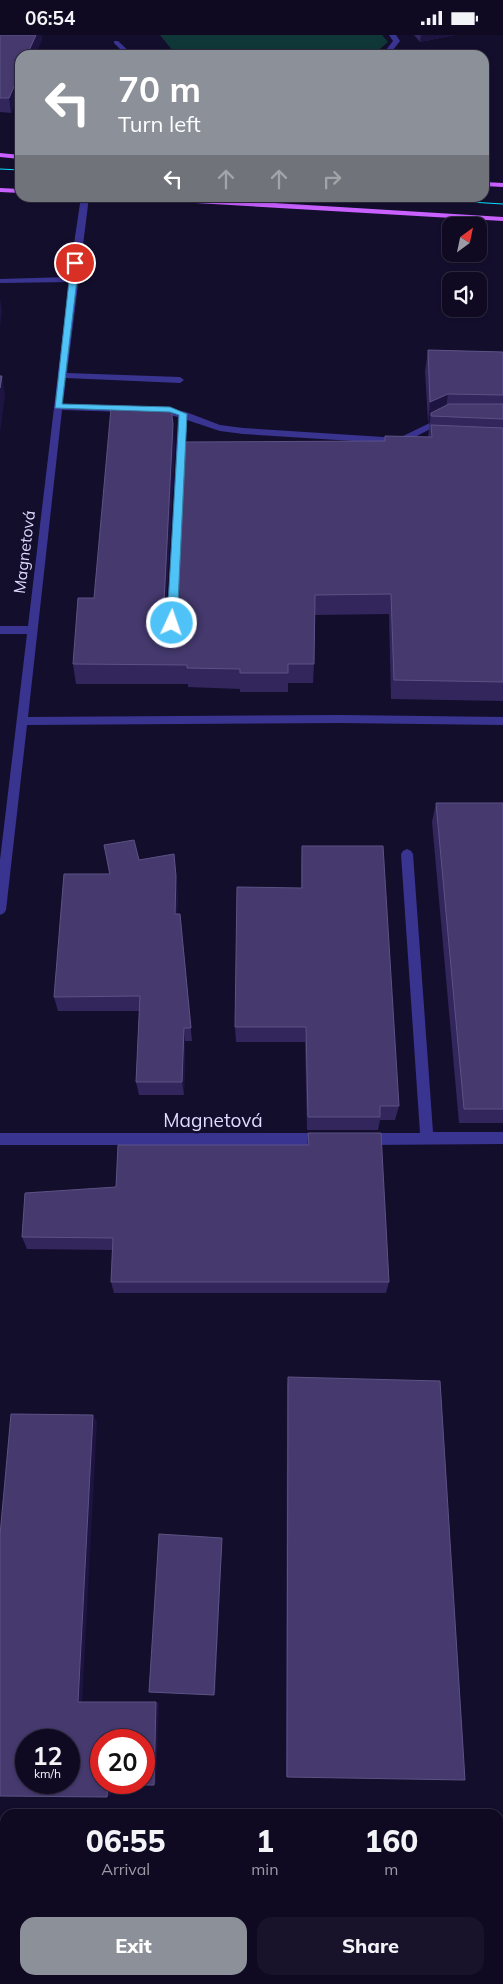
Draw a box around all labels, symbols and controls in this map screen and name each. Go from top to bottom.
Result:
text: 06:54 [25,6,75,30]
text: 70 m [118,67,201,111]
icon: left [35,70,100,135]
text: Turn left [118,110,201,138]
icon: left [159,165,187,193]
icon: ahead [212,165,240,193]
icon: ahead [265,165,293,193]
icon: right [318,165,346,193]
north arrow [442,217,488,263]
map controls [442,217,487,317]
pin [54,242,96,284]
icon: arrive [61,249,89,277]
button: sound [442,272,487,317]
street label: Magnetová [9,509,39,595]
position arrow [145,596,197,648]
street label: Magnetová [163,1108,263,1132]
speed limit sign: 20 [90,1729,155,1794]
text: 12 [32,1740,63,1771]
text: km/h [34,1766,61,1781]
text: 06:55 [86,1822,166,1860]
text: 1 [256,1822,274,1860]
text: 160 [364,1822,418,1860]
text: Arrival [101,1859,150,1879]
text: min [251,1859,279,1879]
text: m [384,1859,398,1879]
button: Exit [20,1917,247,1975]
button: Share [257,1917,484,1975]

